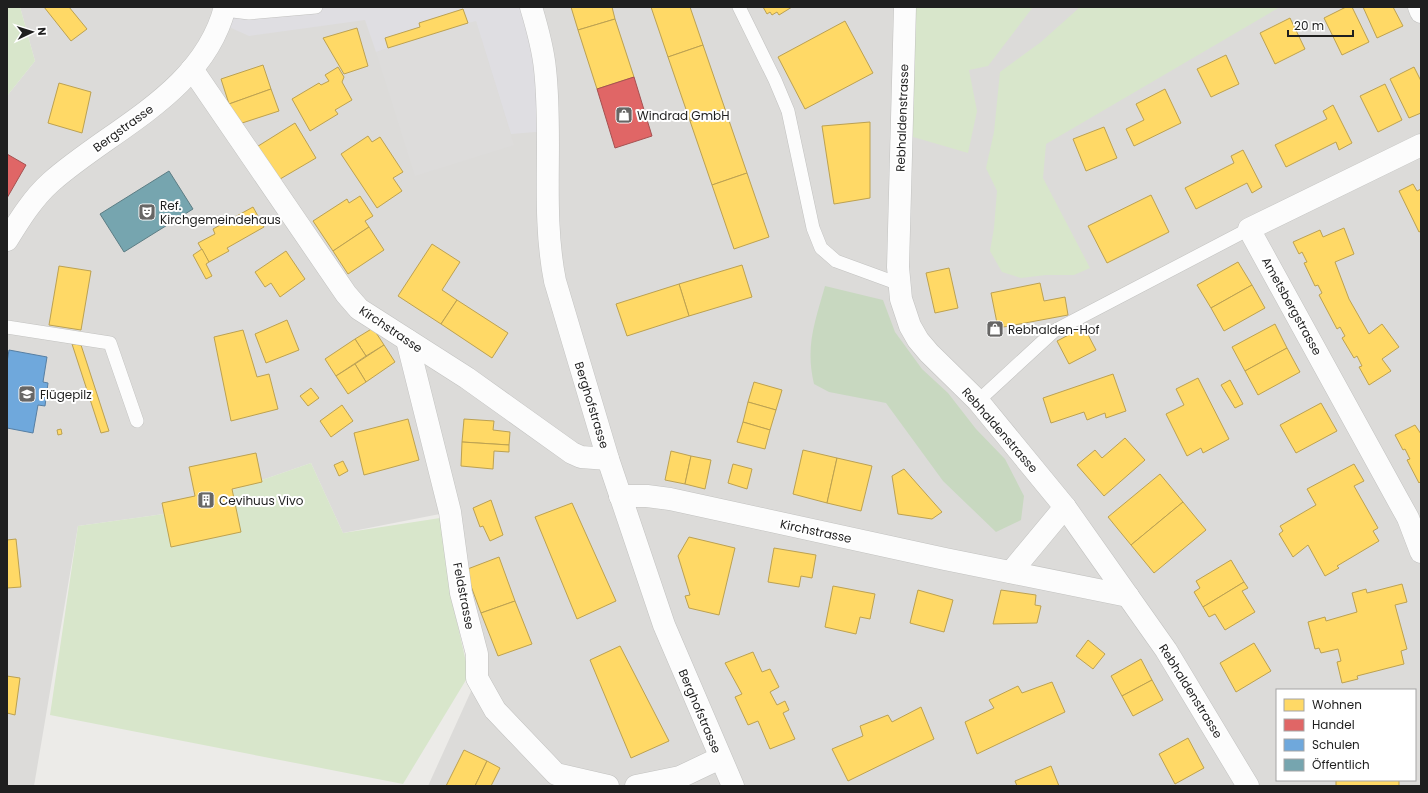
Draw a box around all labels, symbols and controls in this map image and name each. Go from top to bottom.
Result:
north arrow [12,12,52,52]
scale bar [1288,12,1353,38]
text: 20 m [1294,17,1324,34]
text: N [34,27,50,36]
street label: Rebhaldenstrasse [892,64,912,172]
street label: Bergstrasse [89,100,157,156]
shop icon: Windrad GmbH [614,105,634,125]
place label: Windrad GmbH [637,107,729,124]
place label: Ref. Kirchgemeindehaus [160,197,281,228]
theatre icon: Ref. Kirchgemeindehaus [137,202,157,222]
street label: Ametsbergstrasse [1258,254,1326,358]
street label: Kirchstrasse [356,302,426,356]
shop icon: Rebhalden-Hof [985,319,1005,339]
place label: Rebhalden-Hof [1008,321,1099,338]
street label: Berghofstrasse [571,360,613,450]
school or university icon: Flügepilz [17,384,37,404]
street label: Rebhaldenstrasse [958,384,1042,476]
place label: Flügepilz [40,386,92,403]
building icon: Cevihuus Vivo [196,490,216,510]
place label: Cevihuus Vivo [219,492,304,509]
street label: Kirchstrasse [779,515,853,547]
street label: Feldstrasse [449,561,479,631]
street label: Rebhaldenstrasse [1155,641,1227,741]
street label: Berghofstrasse [675,666,725,756]
legend [1276,689,1416,781]
text: Wohnen [1312,696,1362,713]
text: Handel [1312,716,1355,733]
text: Schulen [1312,736,1360,753]
text: Öffentlich [1312,756,1370,773]

